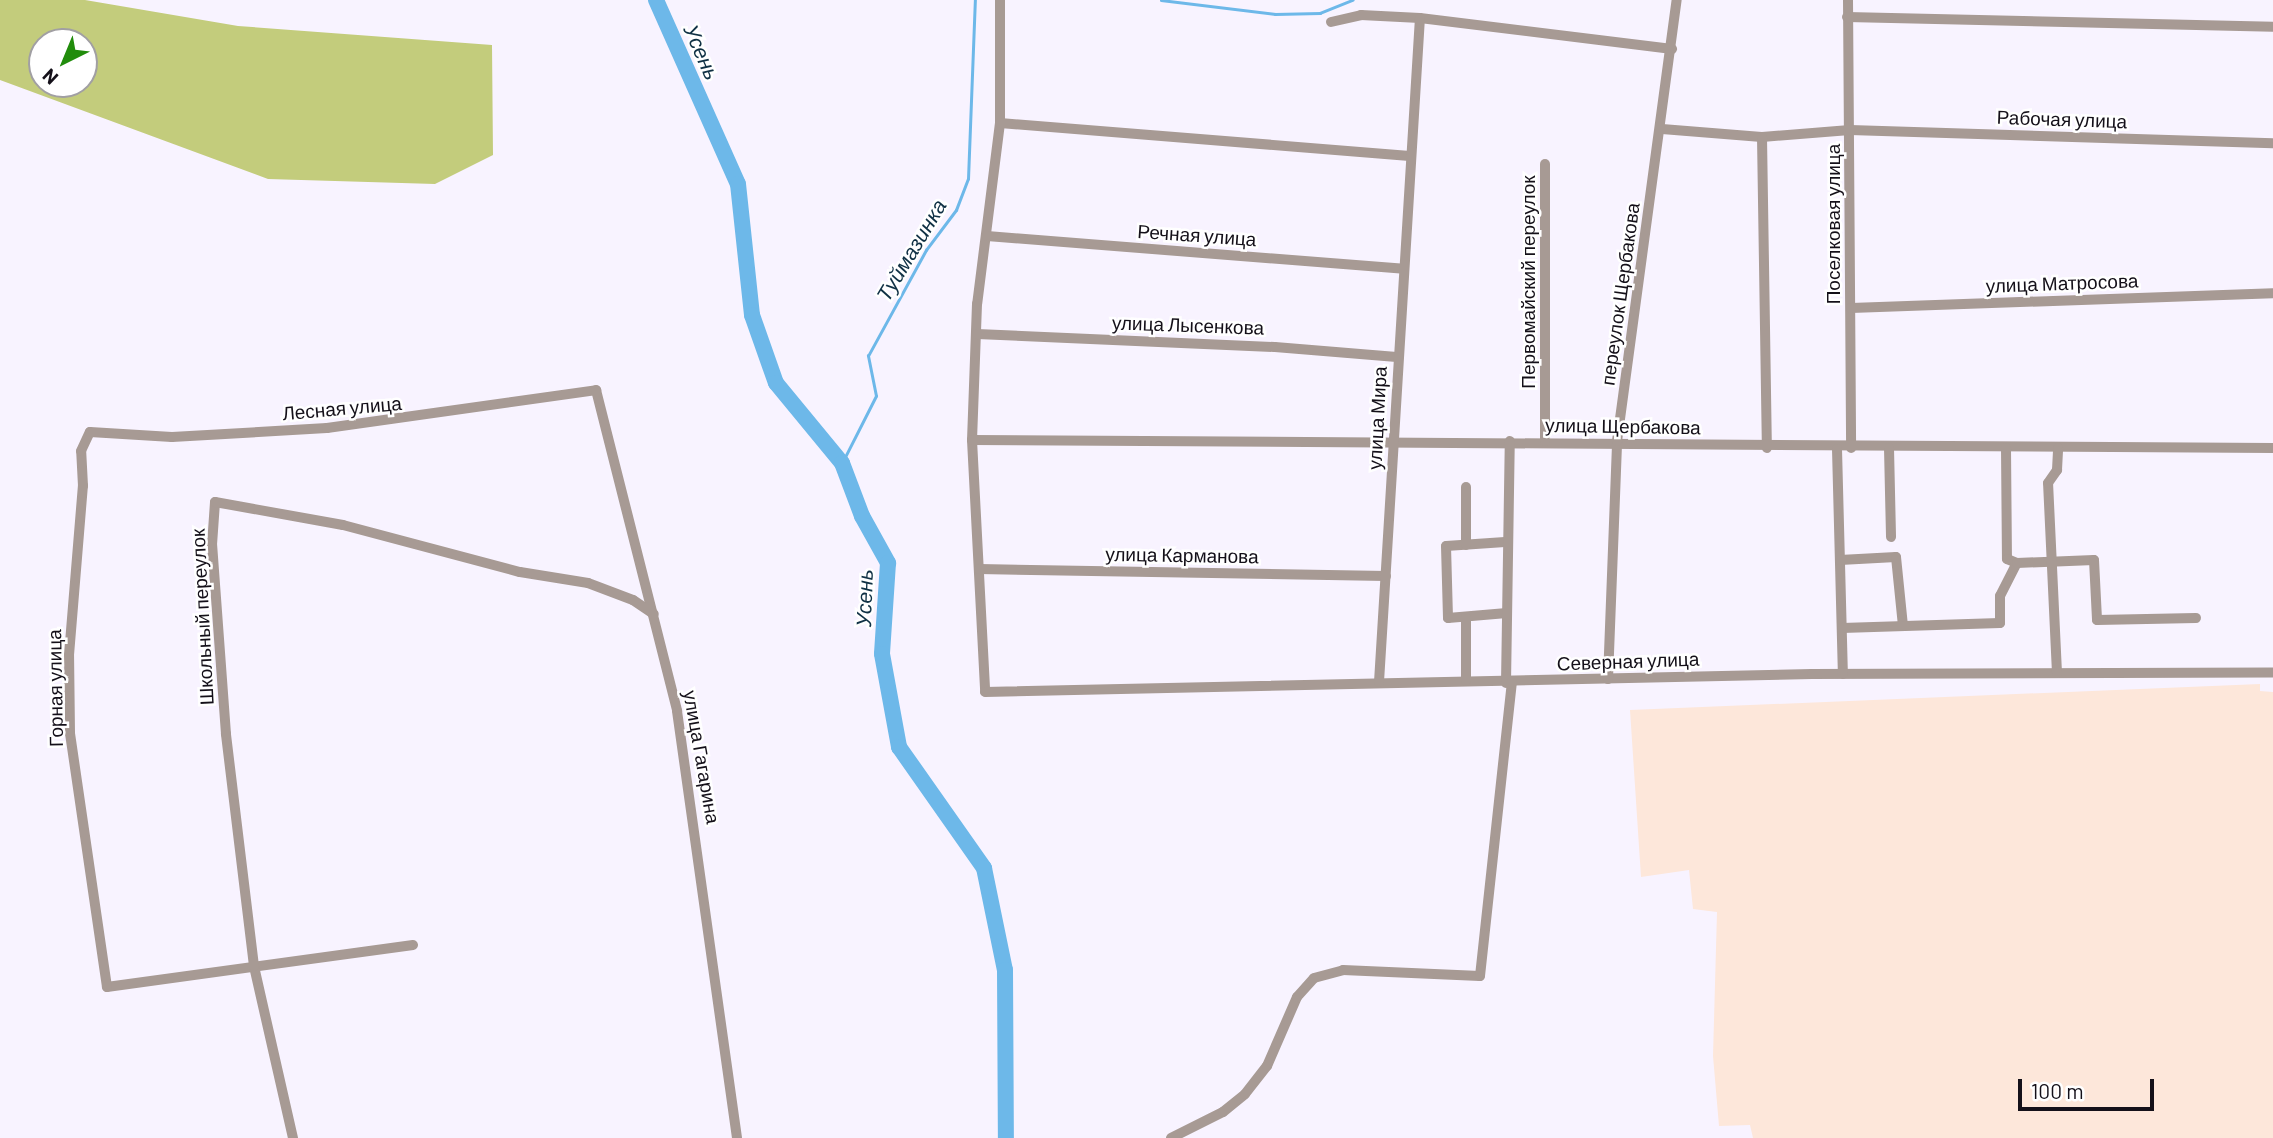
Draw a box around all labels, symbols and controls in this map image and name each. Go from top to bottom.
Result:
water label: Усень [679,21,725,83]
north arrow [28,28,98,98]
text: N [37,65,62,90]
street label: Рабочая улица [1996,105,2128,133]
street label: Поселковая улица [1822,144,1844,304]
street label: Первомайский переулок [1517,175,1539,389]
water label: Туймазинка [871,194,951,306]
street label: переулок Щербакова [1596,201,1644,387]
street label: Речная улица [1137,219,1257,251]
street label: улица Матросова [1985,269,2139,297]
street label: улица Лысенкова [1112,311,1264,339]
street label: улица Мира [1363,366,1391,470]
street label: Лесная улица [281,391,403,425]
street label: улица Щербакова [1545,413,1701,439]
street label: Школьный переулок [186,528,218,706]
street label: улица Карманова [1105,542,1259,568]
water label: Усень [850,569,878,627]
street label: Горная улица [43,629,67,747]
street label: Северная улица [1556,647,1700,675]
street label: улица Гагарина [679,688,725,826]
scale bar [2021,1064,2158,1108]
text: 100 m [2031,1078,2084,1103]

